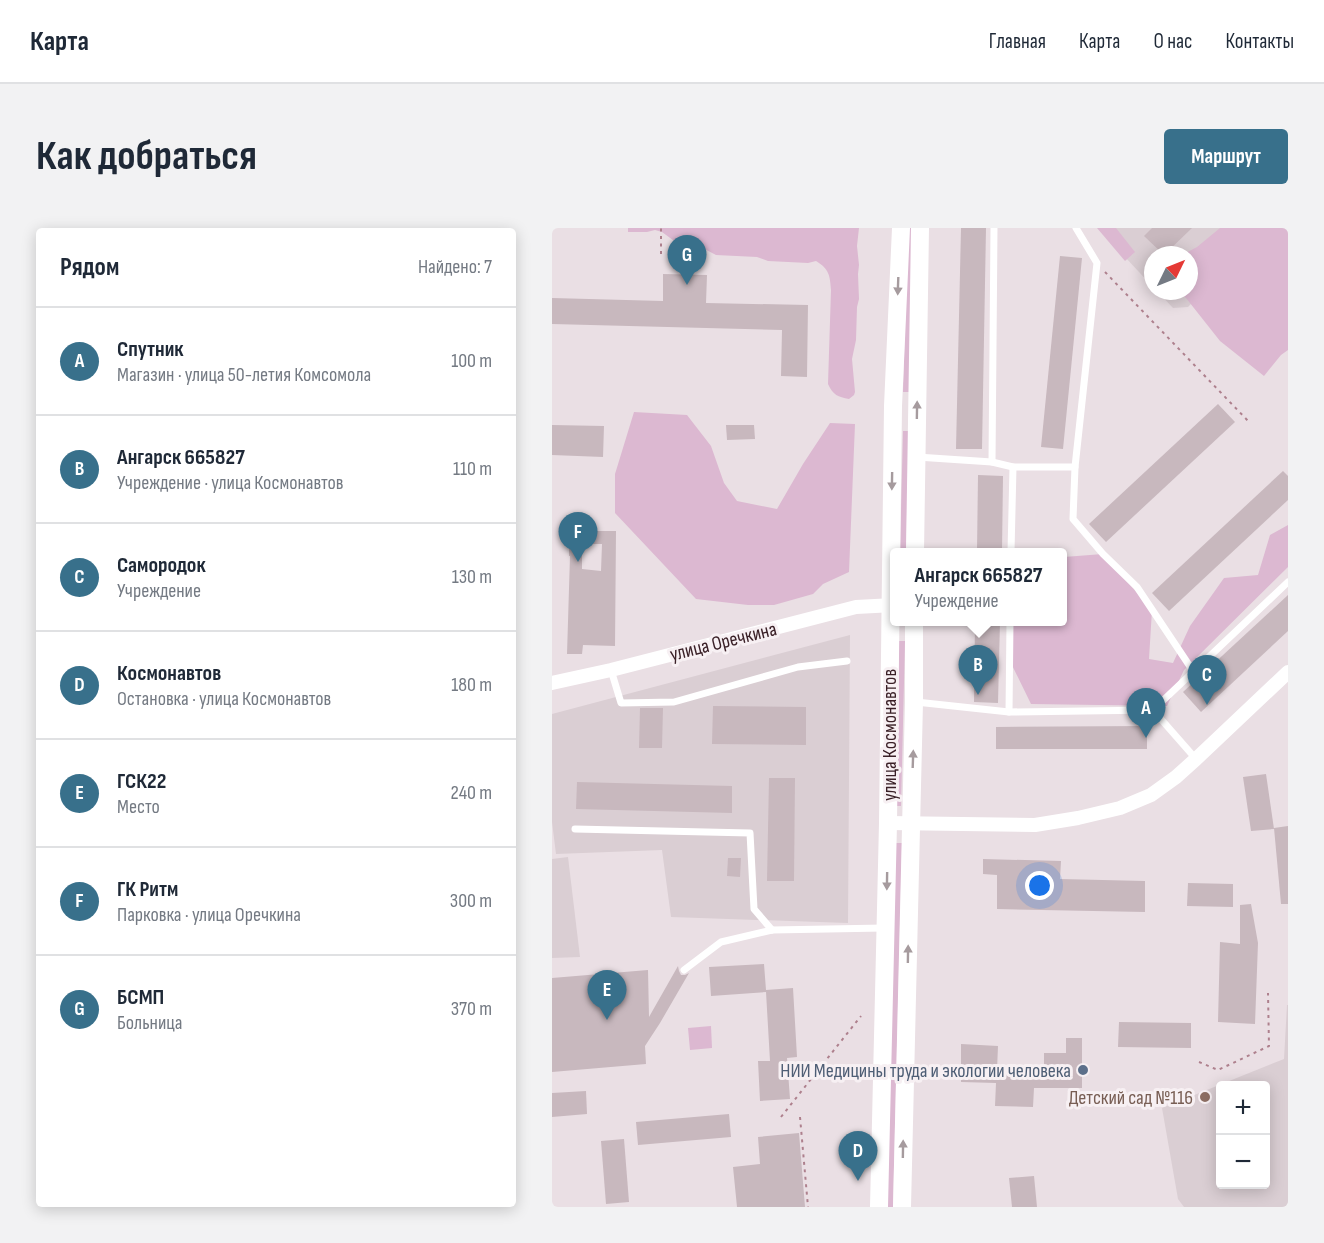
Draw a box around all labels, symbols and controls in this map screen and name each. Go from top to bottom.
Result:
text: Карта [30,25,89,58]
text: Главная [989,29,1046,54]
text: Карта [1079,29,1120,54]
text: О нас [1153,29,1192,54]
text: Контакты [1225,29,1294,54]
button: Маршрут [1164,129,1288,184]
text: Как добраться [36,131,257,182]
pin: G [668,236,706,285]
north arrow [1144,246,1198,300]
text: Рядом [60,252,119,283]
text: Найдено: 7 [418,255,492,279]
one-way arrow [894,277,903,296]
text: Спутник [117,336,184,363]
text: A [75,349,84,373]
text: 100 m [451,349,492,373]
text: Магазин · улица 50-летия Комсомола [117,363,371,387]
one-way arrow [912,401,922,420]
text: Ангарск 665827 [117,444,245,471]
text: B [75,457,84,481]
text: 110 m [453,457,492,481]
text: Учреждение · улица Космонавтов [117,471,343,495]
one-way arrow [887,472,897,491]
pin: F [558,512,598,562]
popup [890,548,1067,626]
text: Самородок [117,552,206,579]
text: Ангарск 665827 [915,562,1042,589]
text: C [74,565,85,589]
text: 130 m [452,565,492,589]
text: Учреждение [117,579,201,603]
text: Учреждение [915,589,999,613]
street label: улица Оречкина [667,617,779,667]
pin: B [958,646,998,695]
pin: C [1188,656,1226,705]
text: Космонавтов [117,660,221,687]
street label: улица Космонавтов [878,669,902,801]
text: D [74,673,85,697]
text: 180 m [451,673,492,697]
text: Остановка · улица Космонавтов [117,687,331,711]
pin: A [1126,688,1166,738]
one-way arrow [908,749,917,768]
text: ГСК22 [117,768,166,795]
text: E [75,781,84,805]
text: 240 m [451,781,492,805]
text: Место [117,795,160,819]
your location [1025,871,1054,900]
one-way arrow [882,872,892,891]
text: ГК Ритм [117,876,178,903]
text: F [75,889,84,913]
text: 300 m [450,889,492,913]
text: Парковка · улица Оречкина [117,903,301,927]
one-way arrow [903,944,912,963]
pin: E [588,970,626,1020]
text: БСМП [117,984,164,1011]
text: G [74,997,85,1021]
text: 370 m [451,997,492,1021]
text: Больница [117,1011,182,1035]
place label: НИИ Медицины труда и экологии человека [780,1059,1071,1083]
marker: НИИ Медицины труда и экологии человека [1076,1063,1090,1077]
map controls [1216,1081,1270,1189]
button: + [1216,1081,1270,1135]
place label: Детский сад №116 [1069,1086,1193,1110]
marker: Детский сад №116 [1198,1090,1212,1104]
pin: D [838,1132,878,1181]
button: − [1216,1135,1270,1189]
one-way arrow [898,1139,908,1158]

